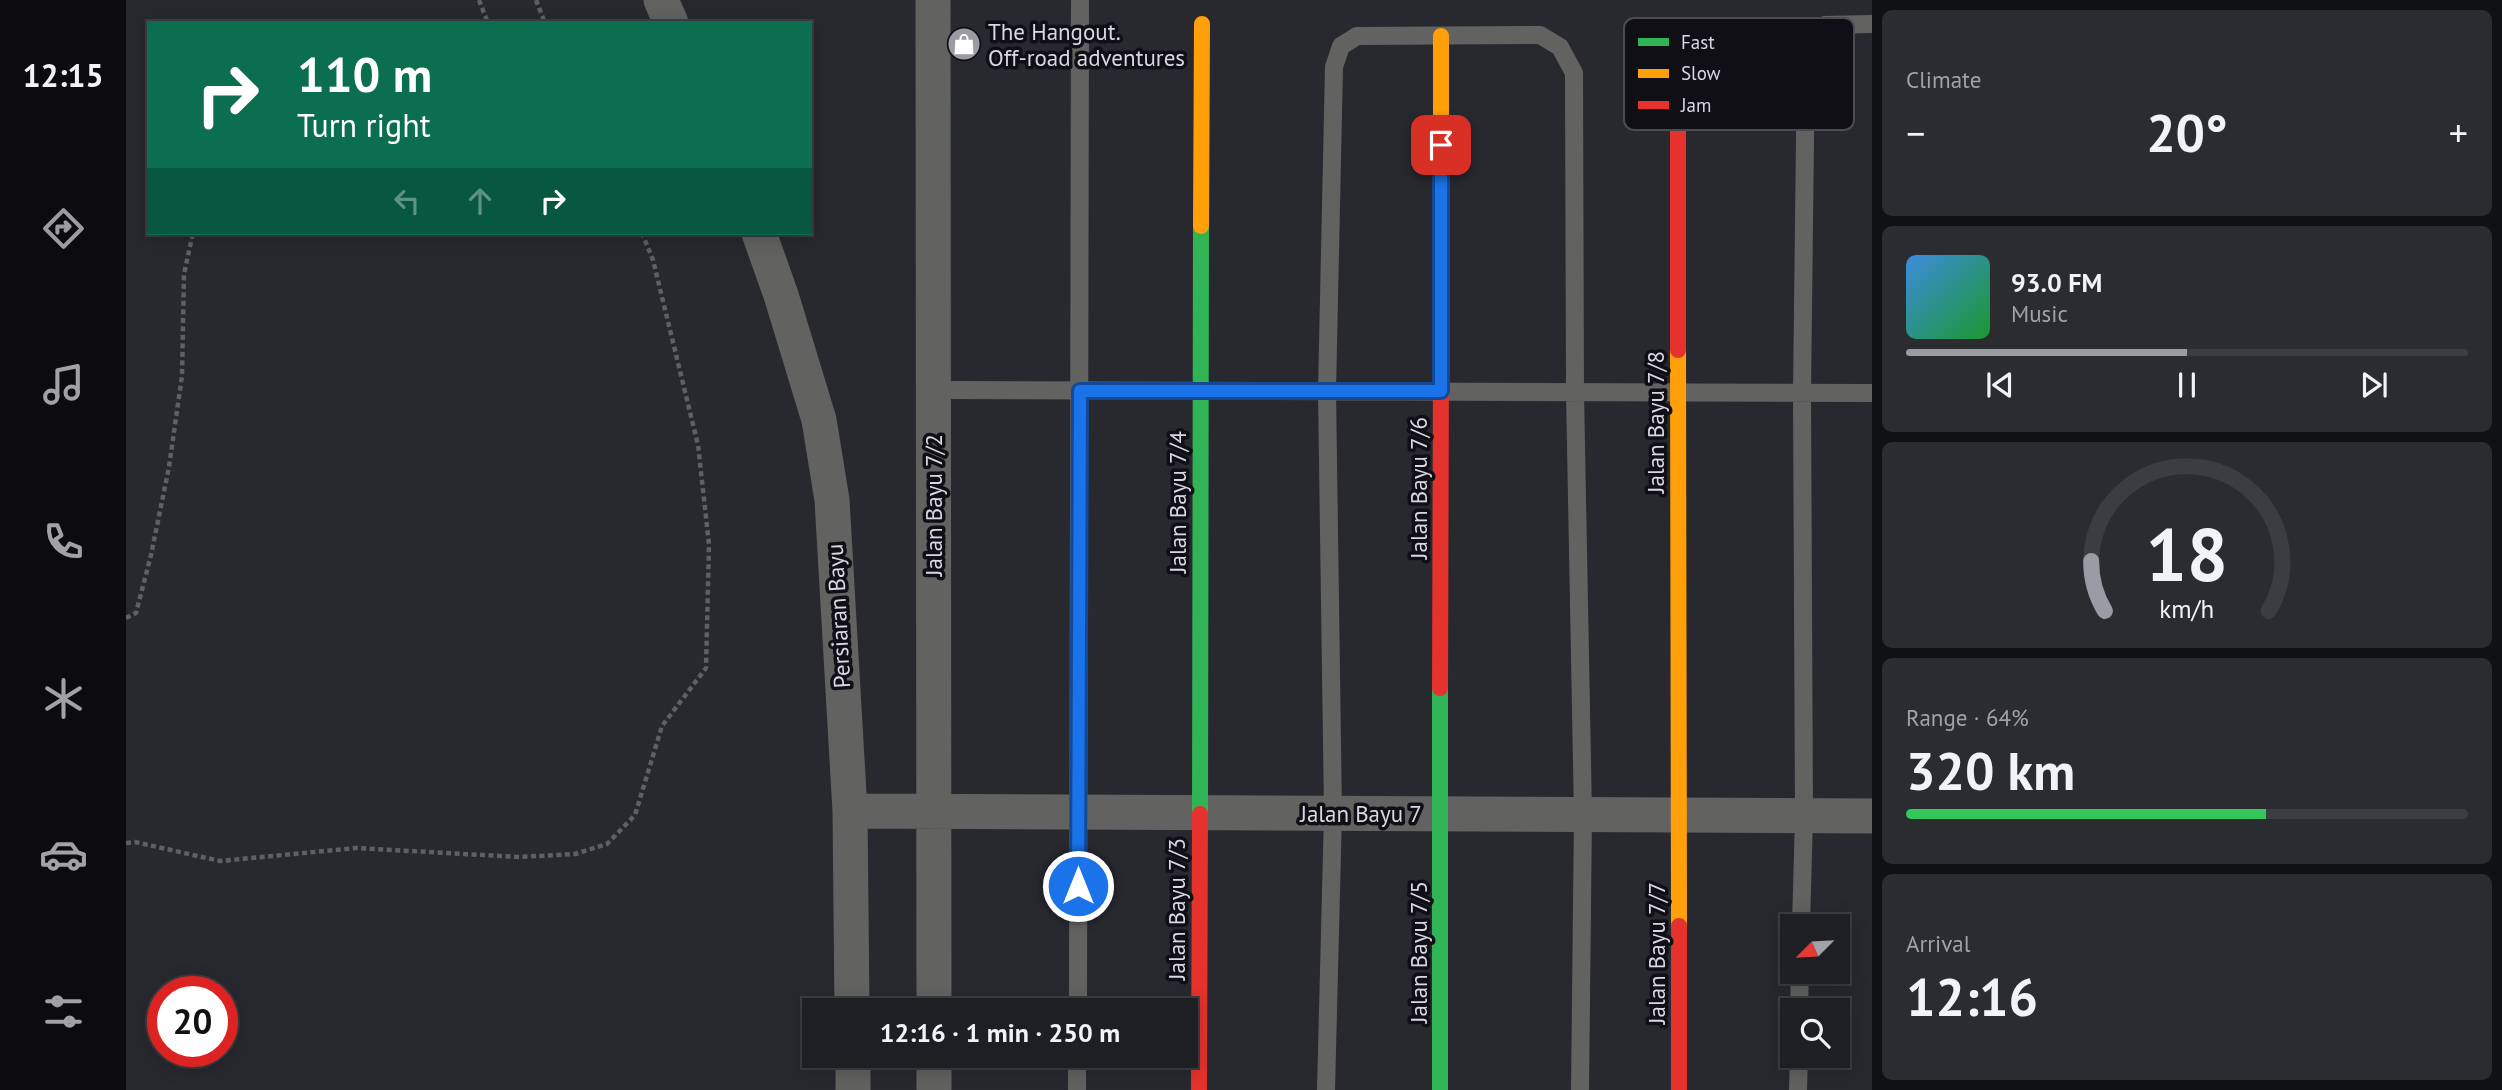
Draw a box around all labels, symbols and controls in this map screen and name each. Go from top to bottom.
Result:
place label: The Hangout. Off-road adventures [988,17,1185,72]
legend [1624,18,1854,130]
shop icon: The Hangout. Off-road adventures [945,25,983,63]
text: Fast [1681,30,1715,54]
text: 110 m [297,42,432,106]
icon: right [182,49,273,140]
text: 12:15 [22,54,104,96]
text: Slow [1681,61,1721,85]
text: Climate [1906,65,1981,94]
text: Jam [1680,93,1711,117]
text: 20° [2146,99,2228,166]
text: Turn right [297,104,431,146]
text: − [1906,108,1925,157]
text: + [2449,108,2468,157]
pin [1411,115,1471,175]
icon: arrive [1422,126,1460,164]
icon: left [388,182,426,220]
icon: ahead [461,182,499,220]
icon: right [534,182,572,220]
icon: directions [39,204,88,253]
text: 93.0 FM [2011,266,2102,299]
text: Music [2011,299,2068,328]
street label: Jalan Bayu 7/8 [1641,351,1670,494]
icon: music [39,360,88,409]
icon: previous [1981,366,2019,404]
icon: pause [2168,366,2206,404]
icon: next [2355,366,2393,404]
street label: Jalan Bayu 7/6 [1404,417,1433,560]
street label: Jalan Bayu 7/4 [1163,430,1192,574]
street label: Jalan Bayu 7/2 [919,434,948,577]
text: 18 [2146,507,2228,601]
icon: phone [39,517,88,566]
street label: Persiaran Bayu [820,543,856,689]
text: km/h [2160,593,2214,625]
icon: climate [39,674,88,723]
text: Range · 64% [1906,703,2029,732]
text: 320 km [1906,737,2075,804]
street label: Jalan Bayu 7 [1299,799,1422,828]
icon: car [39,830,88,879]
street label: Jalan Bayu 7/3 [1162,838,1191,981]
position arrow [1041,849,1115,923]
street label: Jalan Bayu 7/5 [1404,881,1433,1024]
street label: Jalan Bayu 7/7 [1642,882,1671,1025]
north arrow [1780,914,1850,984]
map controls [1780,914,1850,1068]
text: Arrival [1906,929,1970,958]
text: 12:16 [1906,963,2038,1030]
speed limit sign: 20 [147,976,238,1067]
icon: filters [39,987,88,1036]
button: search [1780,998,1850,1068]
text: 12:16 · 1 min · 250 m [880,1016,1120,1049]

